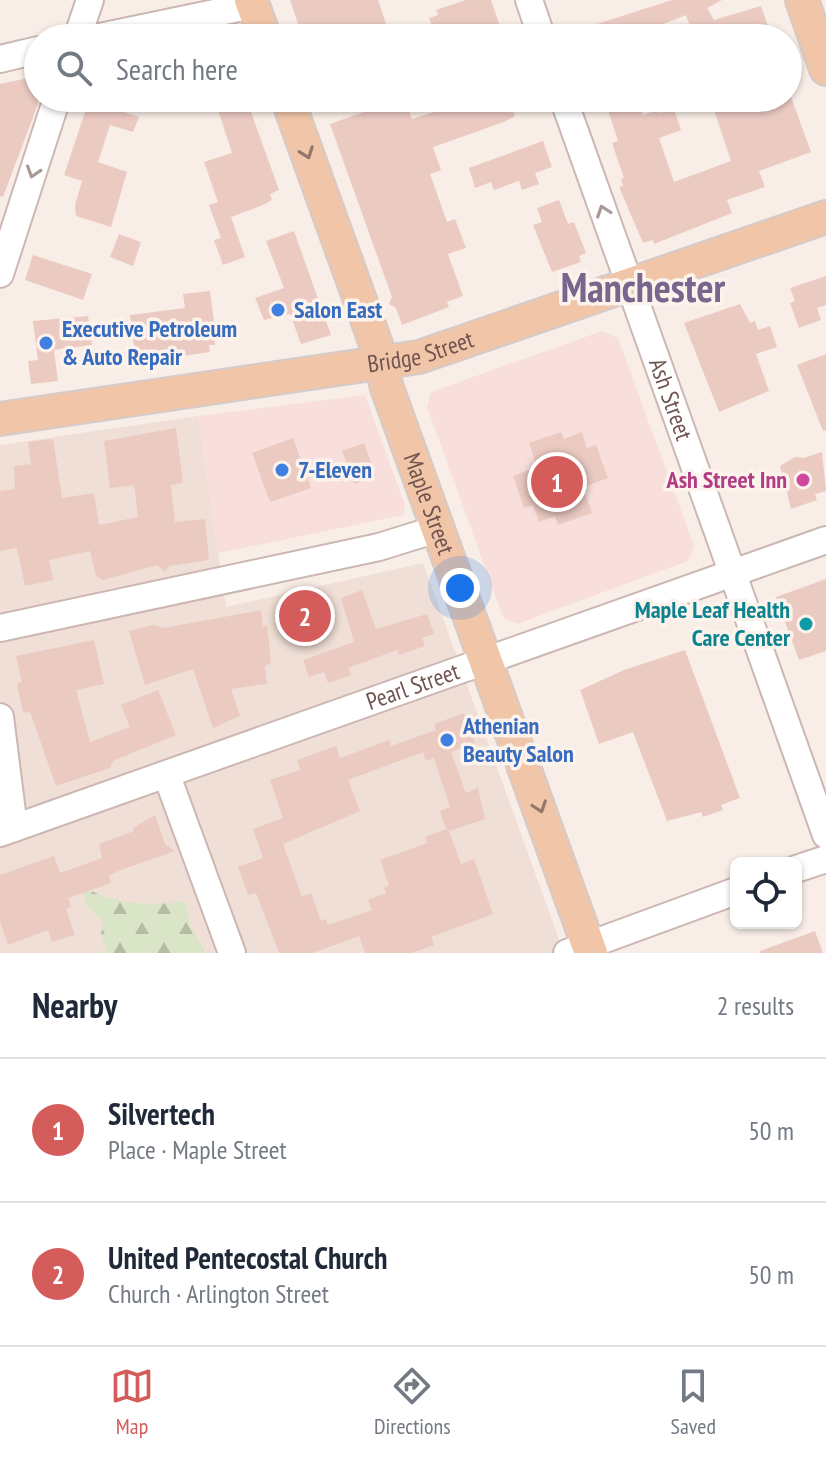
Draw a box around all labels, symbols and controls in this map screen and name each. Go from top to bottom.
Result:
search box [24,24,802,112]
icon: search [52,46,96,90]
text: Search here [116,49,238,88]
one-way arrow [297,145,314,159]
one-way arrow [26,165,42,178]
one-way arrow [597,205,613,219]
district label: Manchester [561,261,726,313]
place label: Salon East [294,294,382,325]
marker: Salon East [269,301,287,319]
place label: Executive Petroleum & Auto Repair [62,313,237,372]
street label: Bridge Street [365,323,478,379]
marker: Executive Petroleum & Auto Repair [37,334,55,352]
street label: Ash Street [642,354,700,445]
street label: Maple Street [397,449,462,559]
pin: 1 [531,452,583,512]
place label: 7-Eleven [298,454,372,485]
marker: 7-Eleven [273,461,291,479]
place label: Ash Street Inn [666,464,787,495]
marker: Ash Street Inn [794,471,812,489]
your location [440,568,480,608]
pin: 2 [279,586,331,646]
place label: Maple Leaf Health Care Center [635,594,791,653]
marker: Maple Leaf Health Care Center [797,615,815,633]
street label: Pearl Street [362,655,464,717]
place label: Athenian Beauty Salon [462,710,574,769]
marker: Athenian Beauty Salon [438,731,456,749]
one-way arrow [530,799,547,813]
map controls [730,857,802,929]
button: locate [730,857,802,929]
text: Nearby [32,983,117,1027]
text: 2 results [717,989,794,1022]
text: Silvertech [108,1094,215,1133]
text: 1 [52,1114,64,1147]
text: 50 m [748,1114,794,1147]
text: Place · Maple Street [108,1133,287,1166]
text: United Pentecostal Church [108,1238,388,1277]
text: 2 [52,1258,64,1291]
text: 50 m [748,1258,794,1291]
text: Church · Arlington Street [108,1277,329,1310]
tab: Map [110,1364,154,1440]
tab: Directions [374,1364,451,1440]
tab: Saved [671,1364,716,1440]

